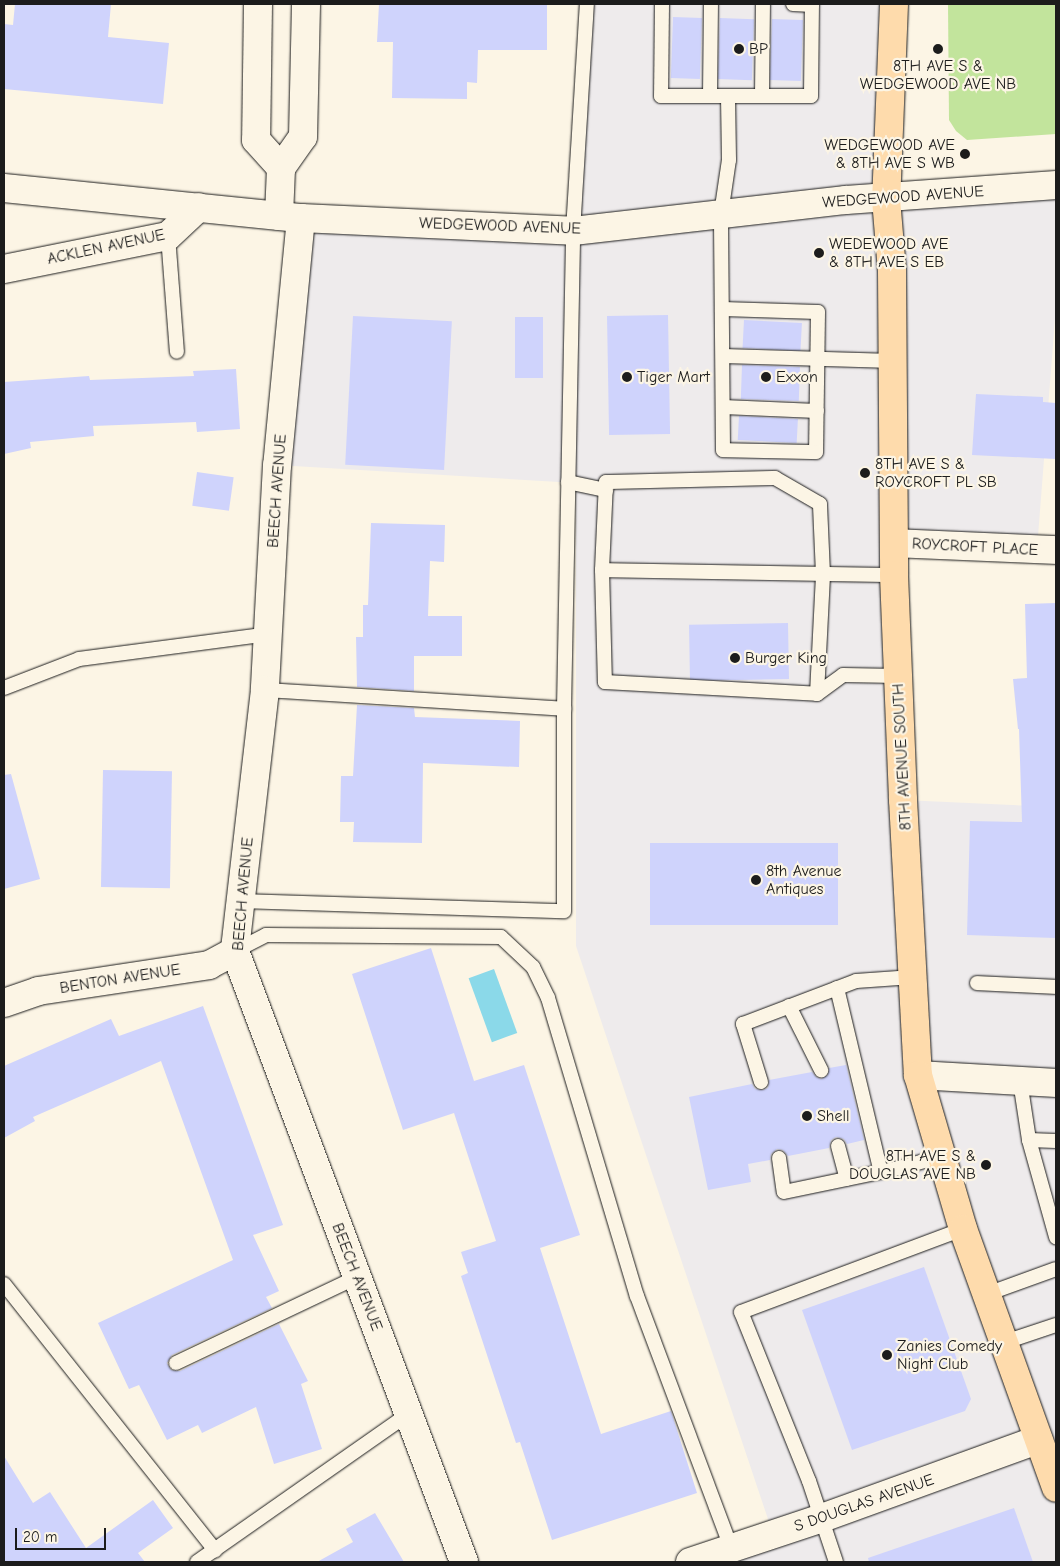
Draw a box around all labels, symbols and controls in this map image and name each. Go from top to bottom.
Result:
place label: BP [749,39,768,59]
marker: BP [733,43,745,55]
marker: 8TH AVE S & WEDGEWOOD AVE NB [932,43,944,55]
place label: 8TH AVE S & WEDGEWOOD AVE NB [860,56,1016,94]
place label: WEDGEWOOD AVE & 8TH AVE S WB [824,135,955,173]
marker: WEDGEWOOD AVE & 8TH AVE S WB [959,148,971,160]
street label: WEDGEWOOD AVENUE [822,182,984,212]
street label: WEDGEWOOD AVENUE [419,214,581,238]
street label: ACKLEN AVENUE [46,225,166,269]
place label: WEDEWOOD AVE & 8TH AVE S EB [829,234,948,272]
marker: WEDEWOOD AVE & 8TH AVE S EB [813,247,825,259]
place label: Tiger Mart [637,367,710,387]
place label: Exxon [776,367,818,387]
marker: Tiger Mart [621,371,633,383]
marker: Exxon [760,371,772,383]
street label: BEECH AVENUE [263,434,291,548]
place label: 8TH AVE S & ROYCROFT PL SB [875,454,997,492]
marker: 8TH AVE S & ROYCROFT PL SB [859,467,871,479]
street label: ROYCROFT PLACE [911,534,1039,560]
place label: Burger King [745,648,827,668]
marker: Burger King [729,652,741,664]
street label: 8TH AVENUE SOUTH [889,683,915,831]
street label: BEECH AVENUE [228,836,258,952]
place label: 8th Avenue Antiques [766,861,841,899]
marker: 8th Avenue Antiques [750,874,762,886]
street label: BENTON AVENUE [58,960,182,998]
place label: Shell [817,1106,849,1126]
marker: Shell [801,1110,813,1122]
place label: 8TH AVE S & DOUGLAS AVE NB [849,1146,976,1184]
marker: 8TH AVE S & DOUGLAS AVE NB [980,1159,992,1171]
street label: BEECH AVENUE [328,1220,386,1334]
place label: Zanies Comedy Night Club [897,1336,1002,1374]
marker: Zanies Comedy Night Club [881,1349,893,1361]
street label: S DOUGLAS AVENUE [792,1470,936,1536]
scale bar [18,1518,109,1550]
text: 20 m [23,1528,57,1546]

